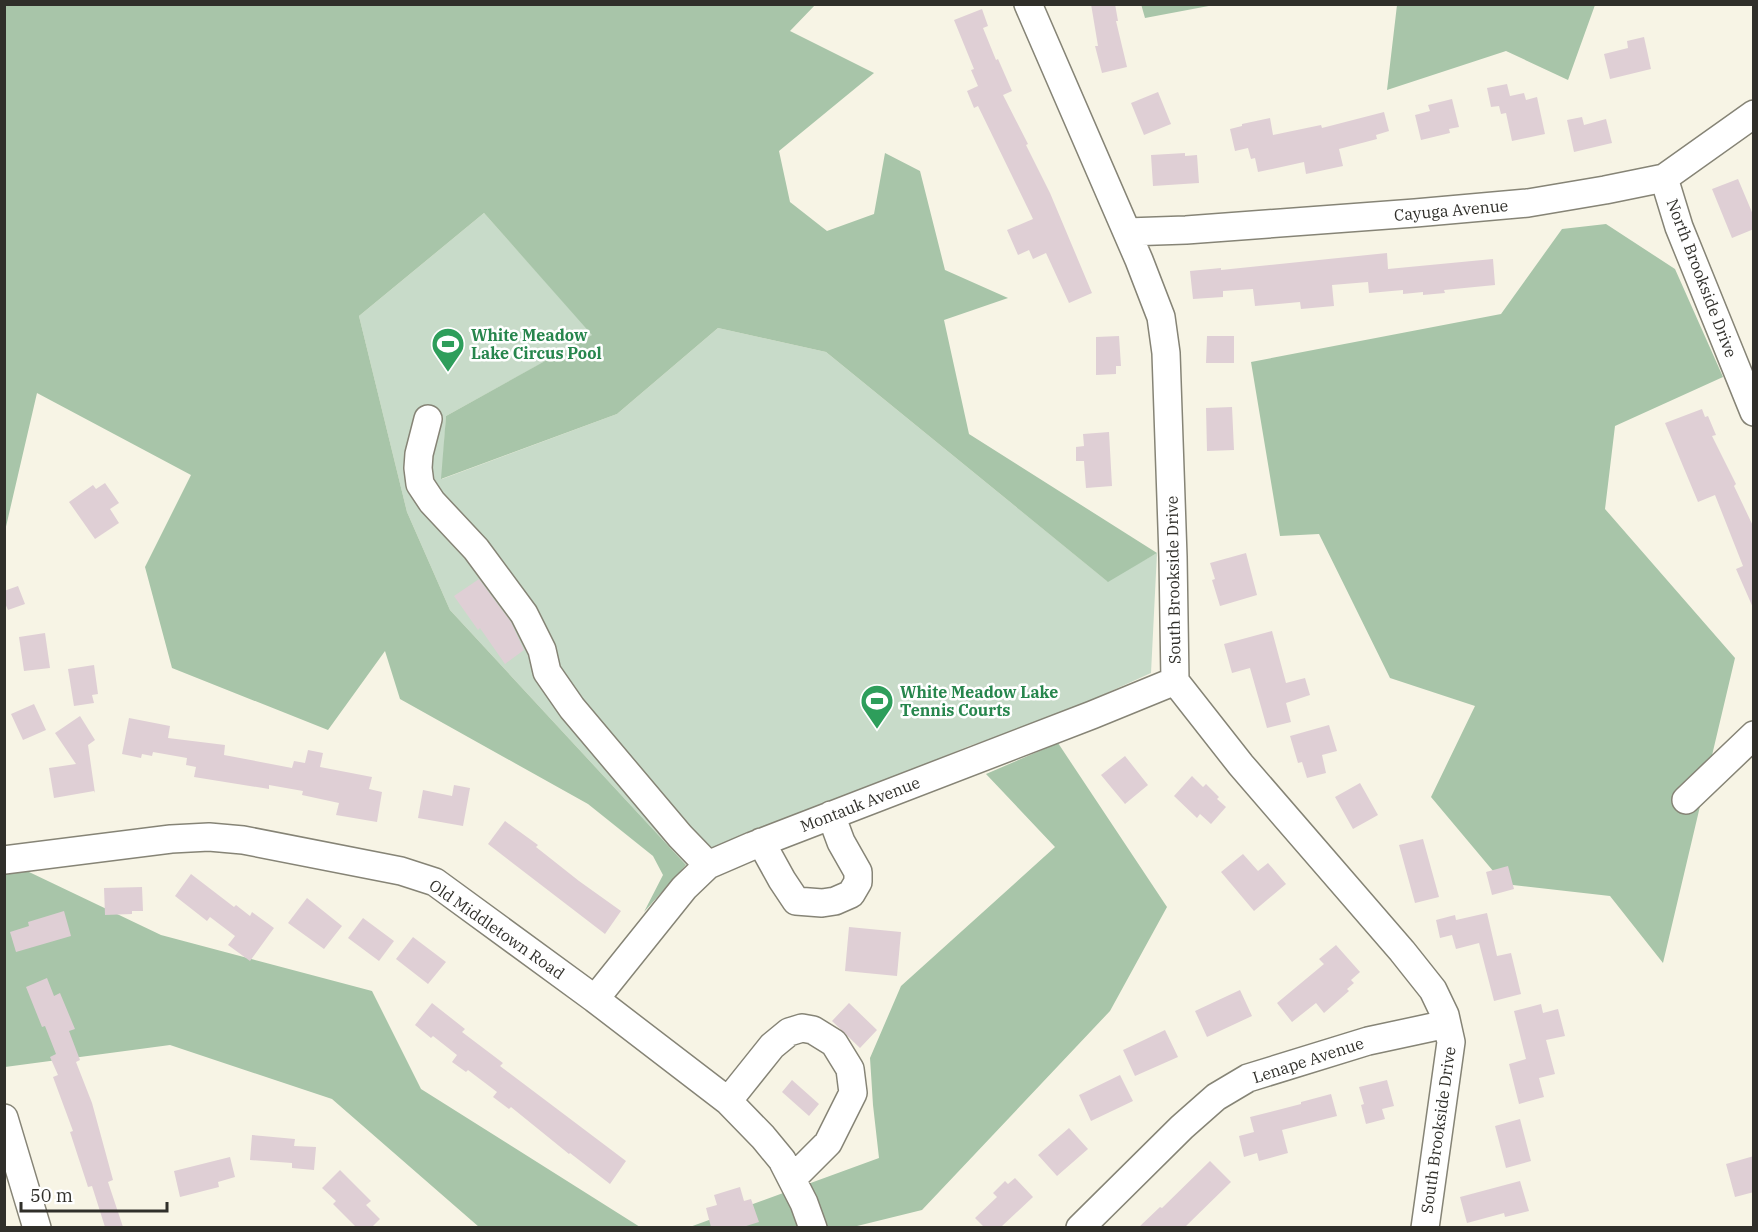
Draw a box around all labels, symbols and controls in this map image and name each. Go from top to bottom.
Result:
street label: Cayuga Avenue [1393,195,1509,225]
street label: North Brookside Drive [1662,196,1742,360]
place label: White Meadow Lake Circus Pool [471,325,602,363]
sports icon: White Meadow Lake Circus Pool [430,326,466,373]
street label: South Brookside Drive [1162,496,1184,664]
place label: White Meadow Lake Tennis Courts [900,682,1058,720]
sports icon: White Meadow Lake Tennis Courts [859,683,895,730]
street label: Montauk Avenue [797,772,923,836]
street label: Old Middletown Road [425,875,569,983]
street label: Lenape Avenue [1250,1033,1366,1087]
street label: South Brookside Drive [1416,1045,1460,1215]
scale bar [21,1175,166,1213]
text: 50 m [30,1184,73,1207]

